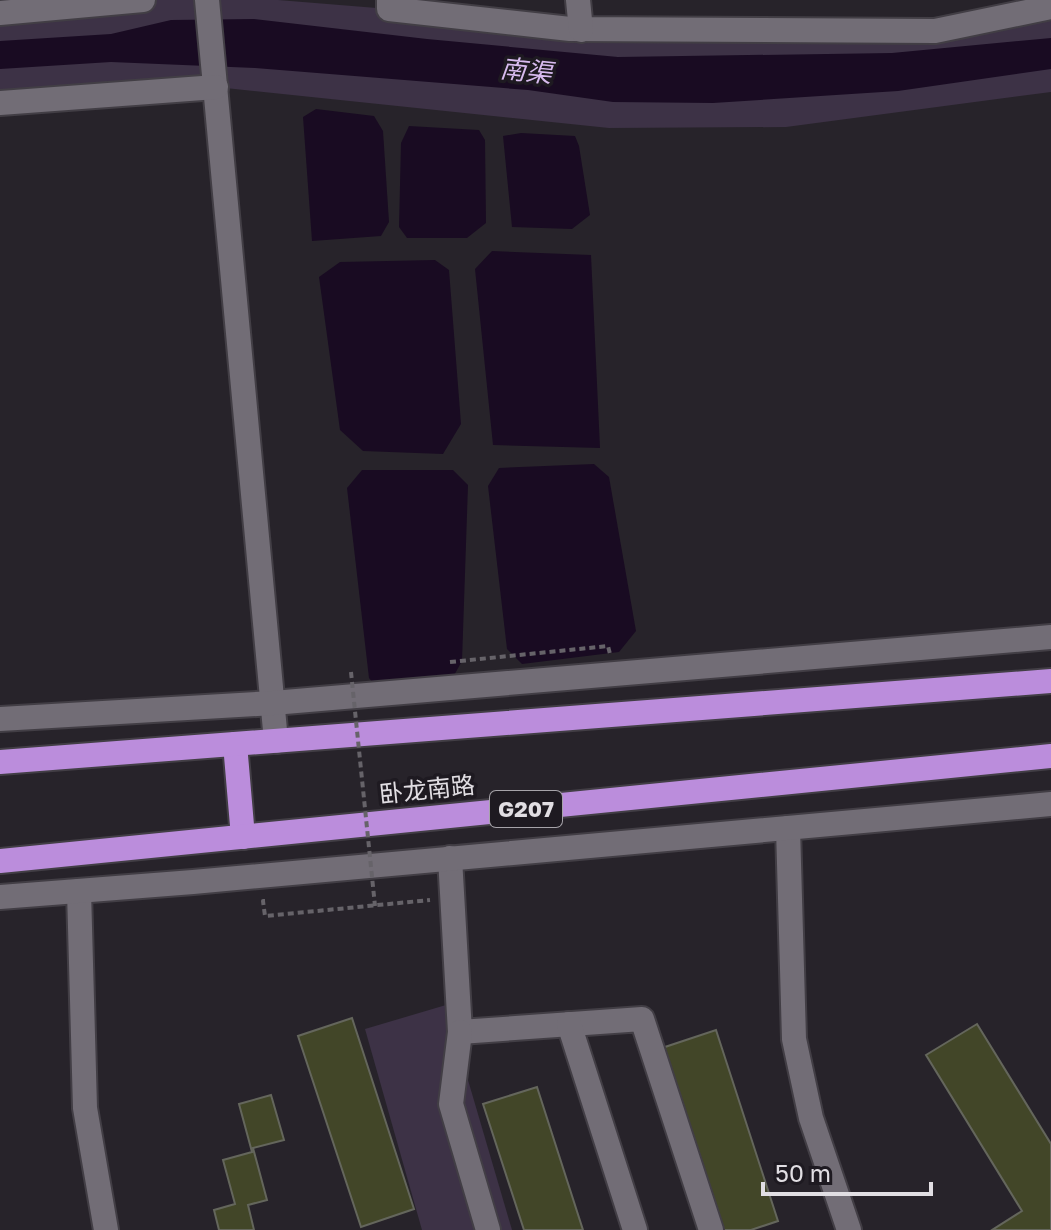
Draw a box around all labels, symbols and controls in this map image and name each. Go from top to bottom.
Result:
water label: 南渠 [499,52,558,89]
street label: 卧龙南路 [378,769,476,808]
road number: G207 [490,791,562,827]
scale bar [763,1146,931,1196]
text: 50 m [775,1158,831,1187]

